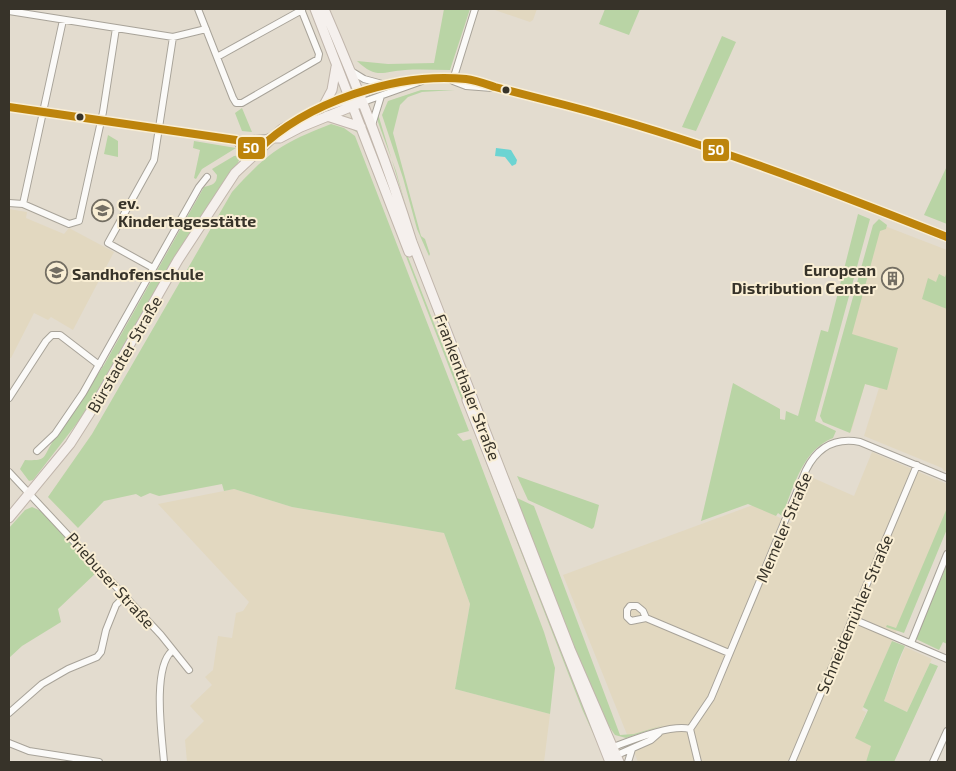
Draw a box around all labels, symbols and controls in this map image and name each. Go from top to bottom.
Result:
unlabelled marker [501,85,511,95]
unlabelled marker [75,112,85,122]
line badge: 50 [237,136,266,160]
line badge: 50 [702,138,730,162]
text: 50 [243,139,259,156]
text: 50 [708,141,724,158]
place label: ev. Kindertagesstätte [118,193,256,230]
school or university icon: ev. Kindertagesstätte [90,199,114,223]
place label: European Distribution Center [731,260,876,297]
school or university icon: Sandhofenschule [44,261,68,285]
place label: Sandhofenschule [72,264,204,283]
building icon: European Distribution Center [880,266,904,290]
street label: Bürstadter Straße [83,292,165,416]
street label: Frankenthaler Straße [431,311,505,463]
street label: Memeler Straße [751,469,815,585]
street label: Priebuser Straße [63,528,159,632]
street label: Schneidemühler Straße [812,532,896,696]

